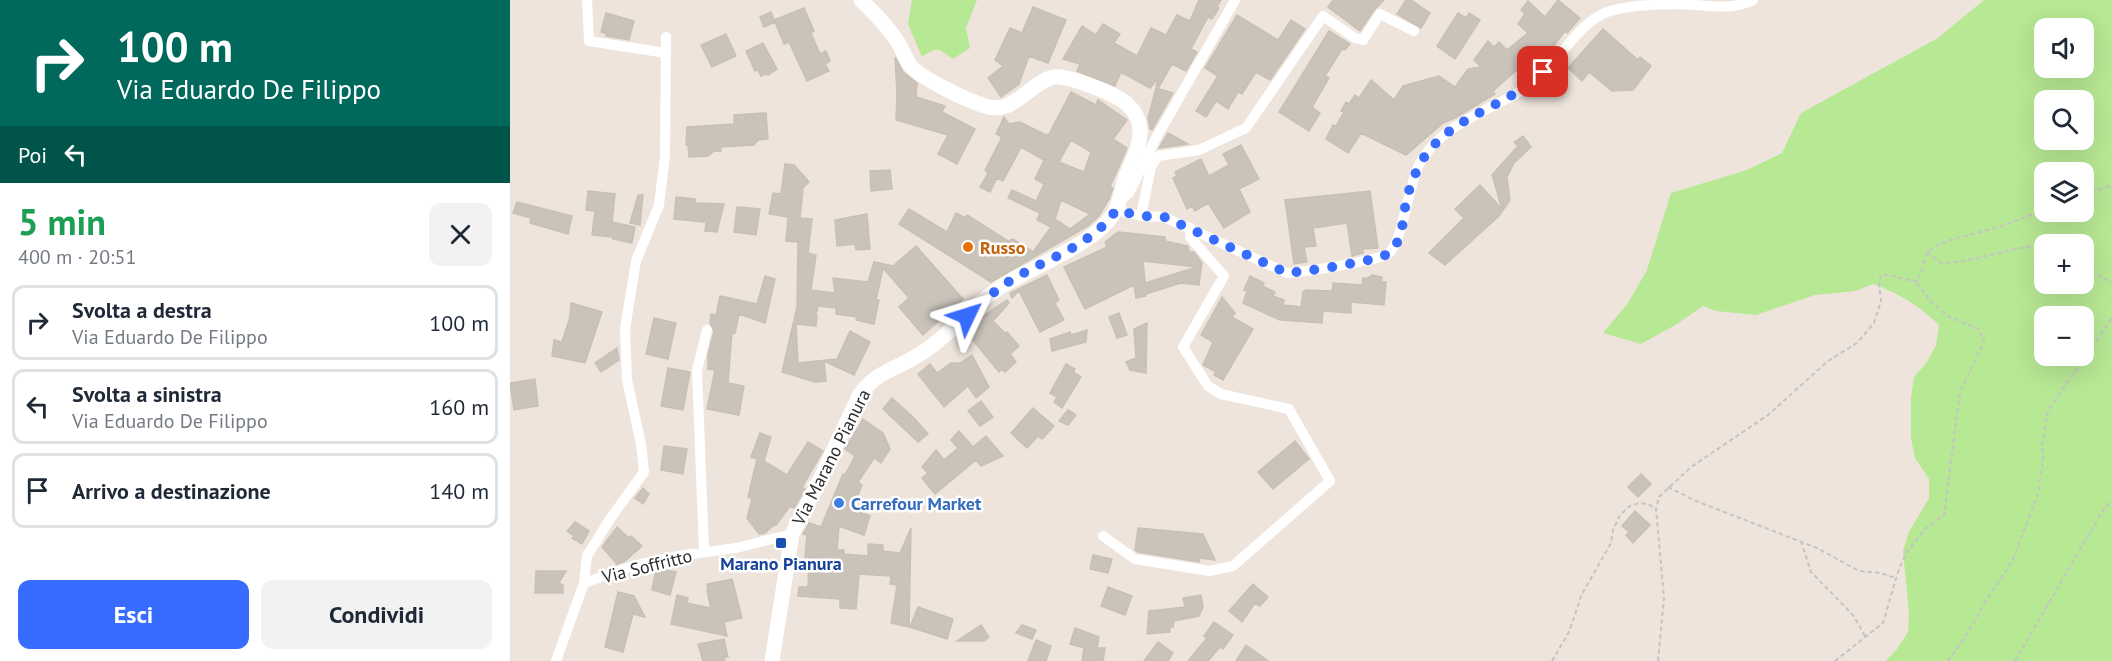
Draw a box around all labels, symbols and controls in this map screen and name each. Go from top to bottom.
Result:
map controls [2034,18,2094,366]
button: sound [2034,18,2094,78]
text: 100 m [117,19,233,74]
icon: right [18,24,96,102]
pin [1517,46,1568,97]
icon: arrive [1526,55,1559,88]
text: Via Eduardo De Filippo [117,72,381,106]
button: search [2034,90,2094,150]
icon: left [59,138,92,171]
text: Poi [18,141,47,169]
button: layers [2034,162,2094,222]
text: 5 min [18,198,106,245]
button: close [429,203,492,266]
button: + [2034,234,2094,294]
place label: Russo [980,236,1026,259]
marker: Russo [961,240,975,254]
text: 400 m · 20:51 [18,244,136,270]
position arrow [935,284,999,348]
text: Svolta a destra [72,296,212,324]
icon: right [21,306,54,339]
button: − [2034,306,2094,366]
text: 100 m [429,309,489,337]
text: Via Eduardo De Filippo [72,324,268,350]
text: Svolta a sinistra [72,380,222,408]
street label: Via Marano Pianura [786,385,875,530]
icon: left [21,390,54,423]
text: 160 m [429,393,489,421]
text: Via Eduardo De Filippo [72,408,268,434]
icon: arrive [21,474,54,507]
text: Arrivo a destinazione [72,477,271,505]
text: 140 m [429,477,489,505]
place label: Carrefour Market [851,492,982,515]
marker: Carrefour Market [832,496,846,510]
marker: Marano Pianura [774,536,788,550]
street label: Via Soffritto [599,544,694,589]
place label: Marano Pianura [720,552,842,575]
button: Esci [18,580,249,649]
button: Condividi [261,580,492,649]

